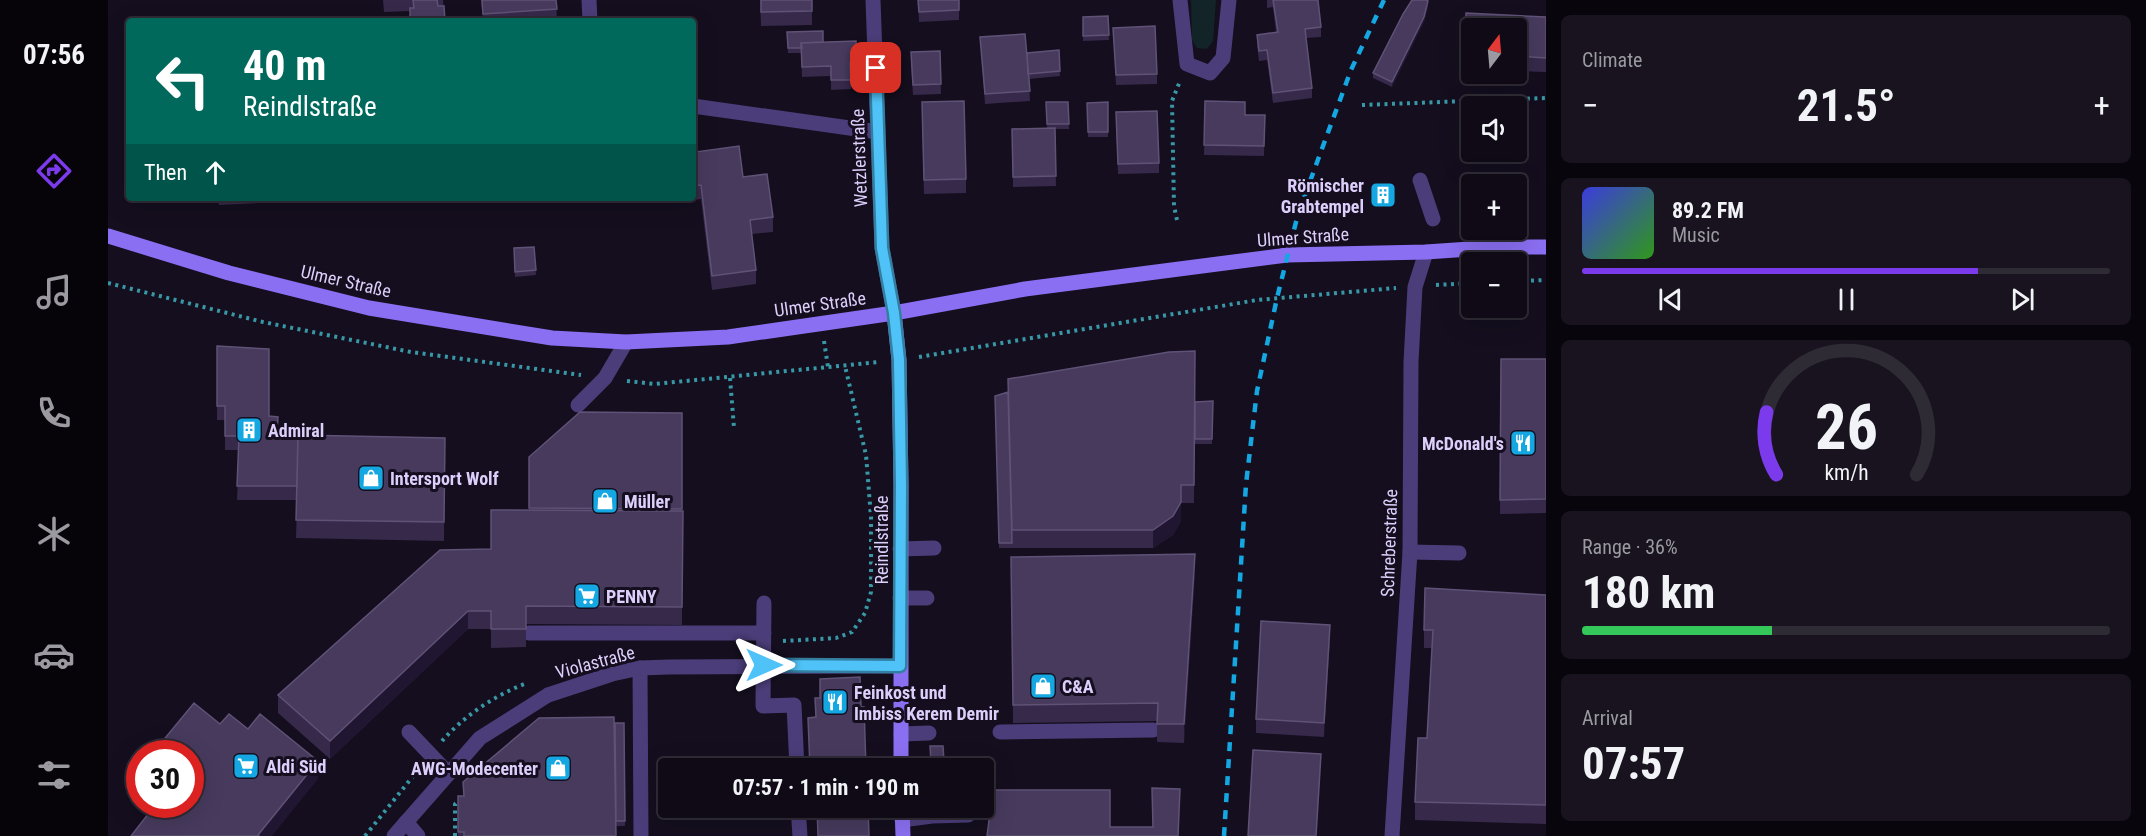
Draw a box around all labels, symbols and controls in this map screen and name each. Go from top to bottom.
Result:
north arrow [1461,18,1527,84]
map controls [1461,18,1527,318]
text: 07:56 [23,39,85,71]
text: 40 m [243,41,326,90]
icon: left [144,42,222,120]
pin [850,42,901,93]
text: Climate [1582,48,1642,72]
icon: arrive [859,51,892,84]
text: 21.5° [1797,79,1895,132]
text: − [1582,86,1599,125]
text: + [2094,86,2110,125]
text: Reindlstraße [243,91,377,123]
button: sound [1461,96,1527,162]
street label: Wetzlerstraße [847,109,871,207]
icon: directions [33,150,75,192]
icon: ahead [199,156,232,189]
text: Then [144,160,187,185]
button: + [1461,174,1527,240]
place label: Römischer Grabtempel [1281,175,1364,217]
building icon: Römischer Grabtempel [1368,180,1398,210]
text: 89.2 FM [1672,198,1744,223]
street label: Ulmer Straße [1256,223,1350,251]
text: Music [1672,223,1720,247]
button: − [1461,252,1527,318]
street label: Ulmer Straße [299,260,393,302]
icon: music [33,271,75,313]
icon: previous [1654,283,1687,316]
icon: pause [1830,283,1863,316]
icon: next [2006,283,2039,316]
street label: Ulmer Straße [773,287,867,321]
text: 26 [1814,391,1878,464]
icon: phone [33,392,75,434]
building icon: Admiral [234,415,264,445]
place label: Admiral [268,420,324,441]
restaurant icon: McDonald's [1508,428,1538,458]
place label: McDonald's [1422,433,1504,454]
text: km/h [1824,460,1868,485]
shop icon: Intersport Wolf [356,463,386,493]
place label: Intersport Wolf [390,468,499,489]
shop icon: Müller [590,486,620,516]
street label: Schreberstraße [1377,489,1401,597]
place label: Müller [624,491,670,512]
street label: Reindlstraße [871,495,892,585]
icon: climate [33,513,75,555]
text: Range · 36% [1582,535,1678,559]
text: 180 km [1582,566,1715,619]
supermarket icon: PENNY [572,581,602,611]
place label: PENNY [606,586,657,607]
position arrow [732,633,796,697]
icon: car [33,634,75,676]
street label: Violastraße [553,641,637,683]
shop icon: C&A [1028,671,1058,701]
place label: C&A [1062,676,1094,697]
place label: Feinkost und Imbiss Kerem Demir [854,682,999,724]
restaurant icon: Feinkost und Imbiss Kerem Demir [820,687,850,717]
text: Arrival [1582,706,1633,730]
text: 07:57 [1582,737,1685,790]
speed limit sign: 30 [126,740,204,818]
supermarket icon: Aldi Süd [231,751,261,781]
shop icon: AWG-Modecenter [543,753,573,783]
icon: filters [33,754,75,796]
place label: Aldi Süd [266,756,326,777]
place label: AWG-Modecenter [411,758,538,779]
text: 07:57 · 1 min · 190 m [733,775,919,800]

